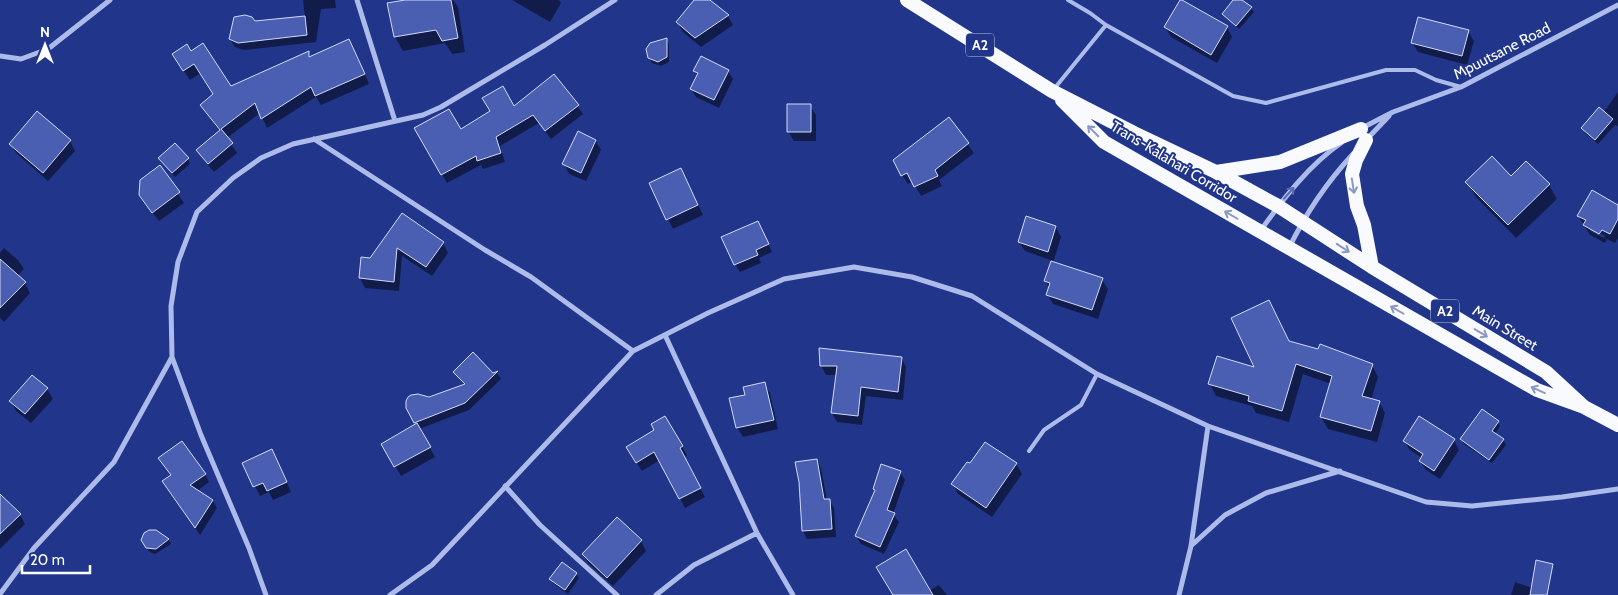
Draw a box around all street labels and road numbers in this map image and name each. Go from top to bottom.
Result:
street label: Mpuutsane Road [1450,19,1554,83]
road number: A2 [966,34,994,56]
street label: Trans-Kalahari Corridor [1108,117,1240,207]
road number: A2 [1431,300,1459,322]
street label: Main Street [1469,302,1541,354]

